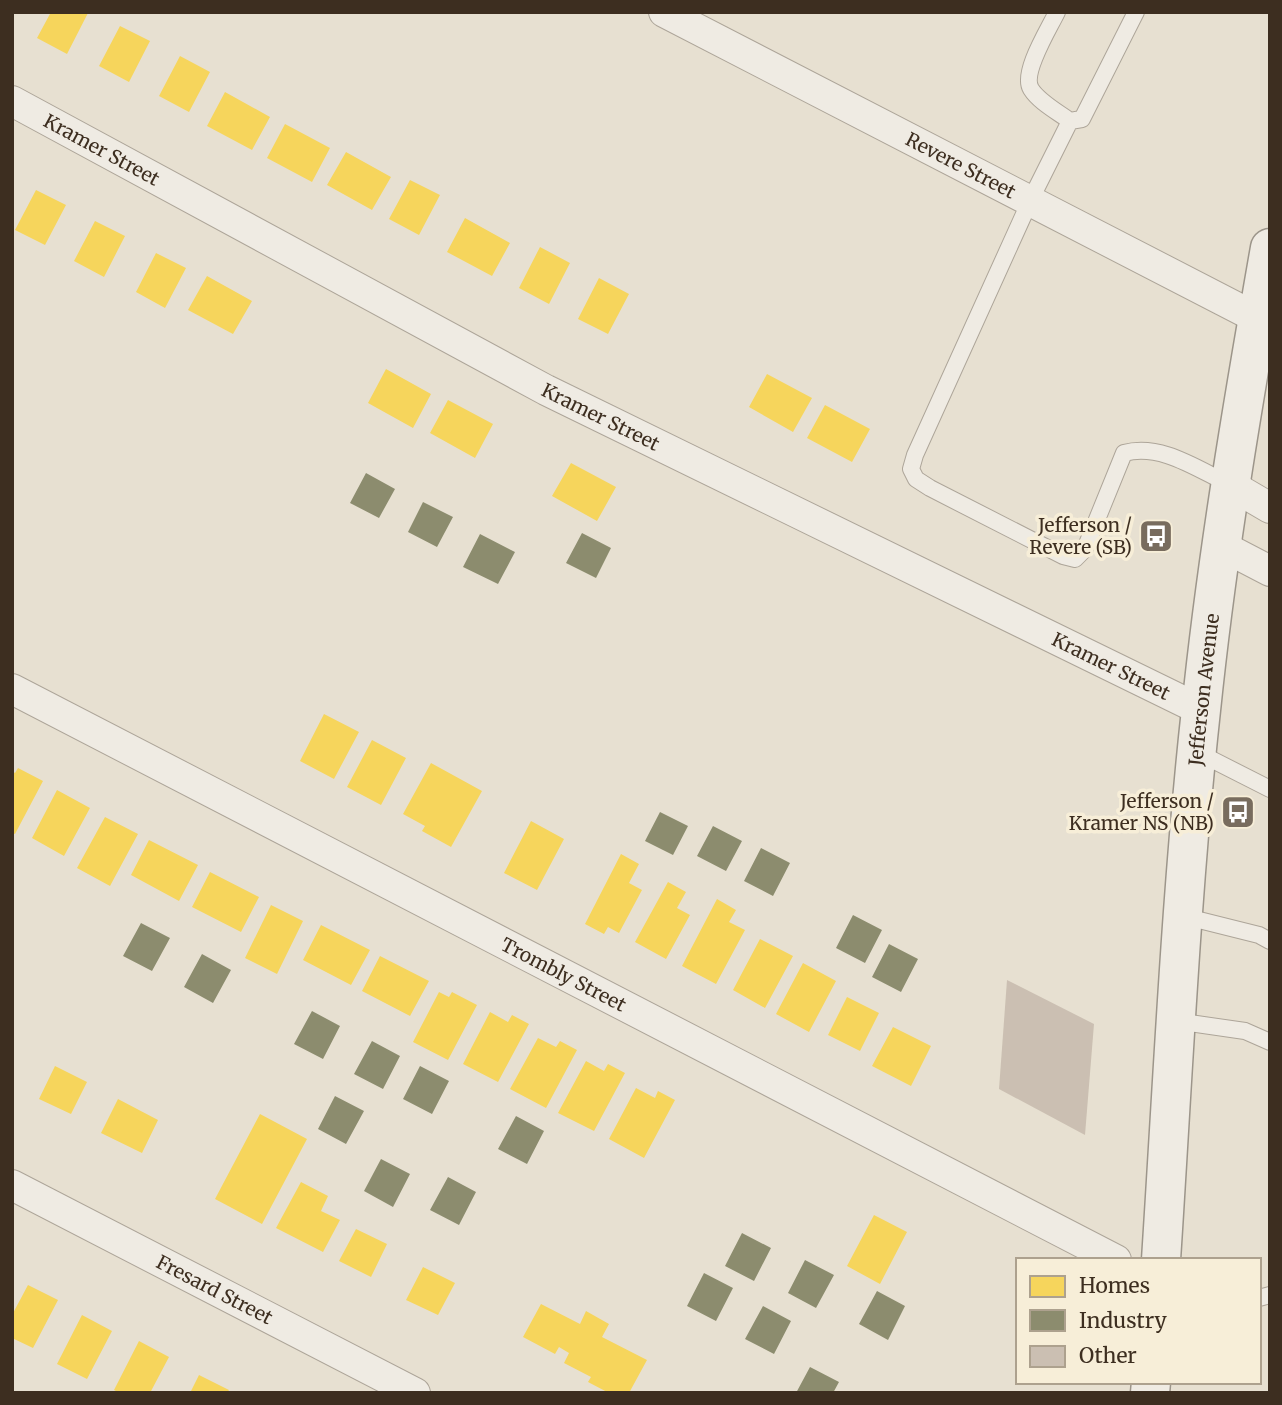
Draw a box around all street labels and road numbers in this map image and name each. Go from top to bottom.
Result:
street label: Kramer Street [40,108,164,191]
street label: Revere Street [902,127,1020,204]
street label: Kramer Street [538,378,664,456]
street label: Jefferson Avenue [1183,612,1224,768]
street label: Kramer Street [1048,627,1174,705]
street label: Trombly Street [497,932,631,1017]
street label: Fresard Street [152,1250,277,1330]

